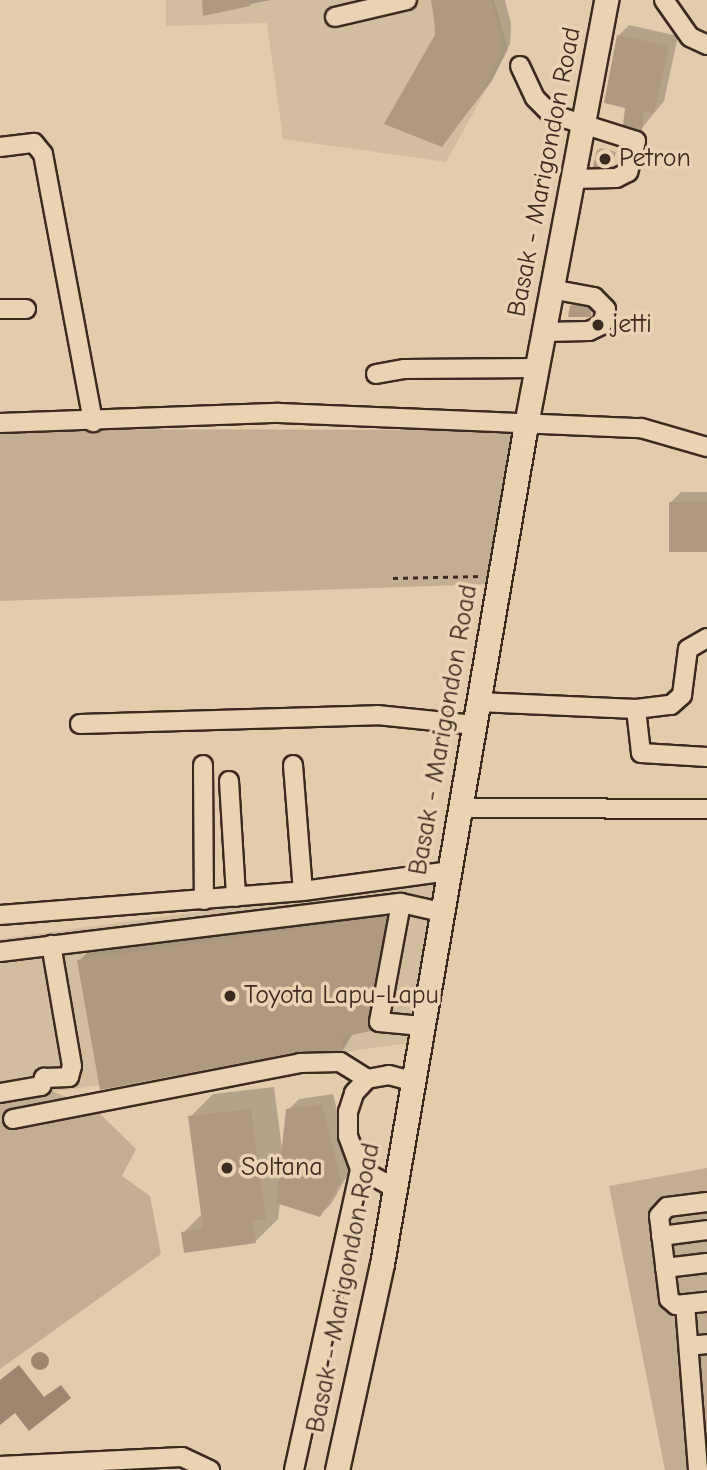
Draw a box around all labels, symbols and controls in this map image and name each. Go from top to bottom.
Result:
street label: Basak - Marigondon Road [502,25,588,319]
place label: Petron [619,143,691,175]
marker: Petron [597,151,613,167]
place label: jetti [612,309,652,341]
marker: jetti [590,317,606,333]
street label: Basak - Marigondon Road [403,582,485,878]
place label: Toyota Lapu-Lapu [244,980,439,1012]
marker: Toyota Lapu-Lapu [222,988,238,1004]
street label: Basak - Marigondon Road [301,1141,387,1435]
place label: Soltana [241,1152,323,1184]
marker: Soltana [219,1160,235,1176]

